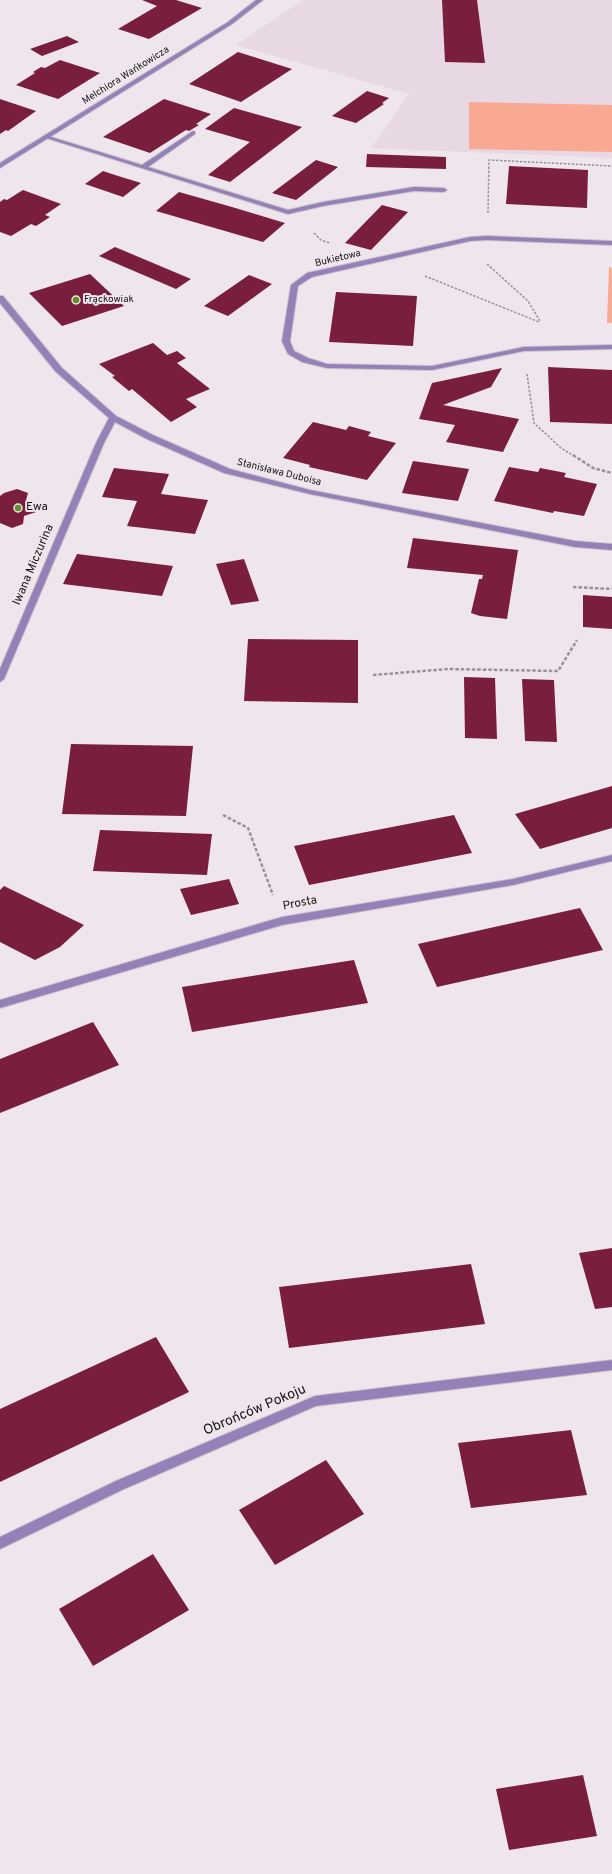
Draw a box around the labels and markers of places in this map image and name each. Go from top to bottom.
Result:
place label: Frąckowiak [84,294,134,306]
marker: Frąckowiak [71,295,81,305]
place label: Ewa [26,501,48,515]
marker: Ewa [13,503,23,513]

